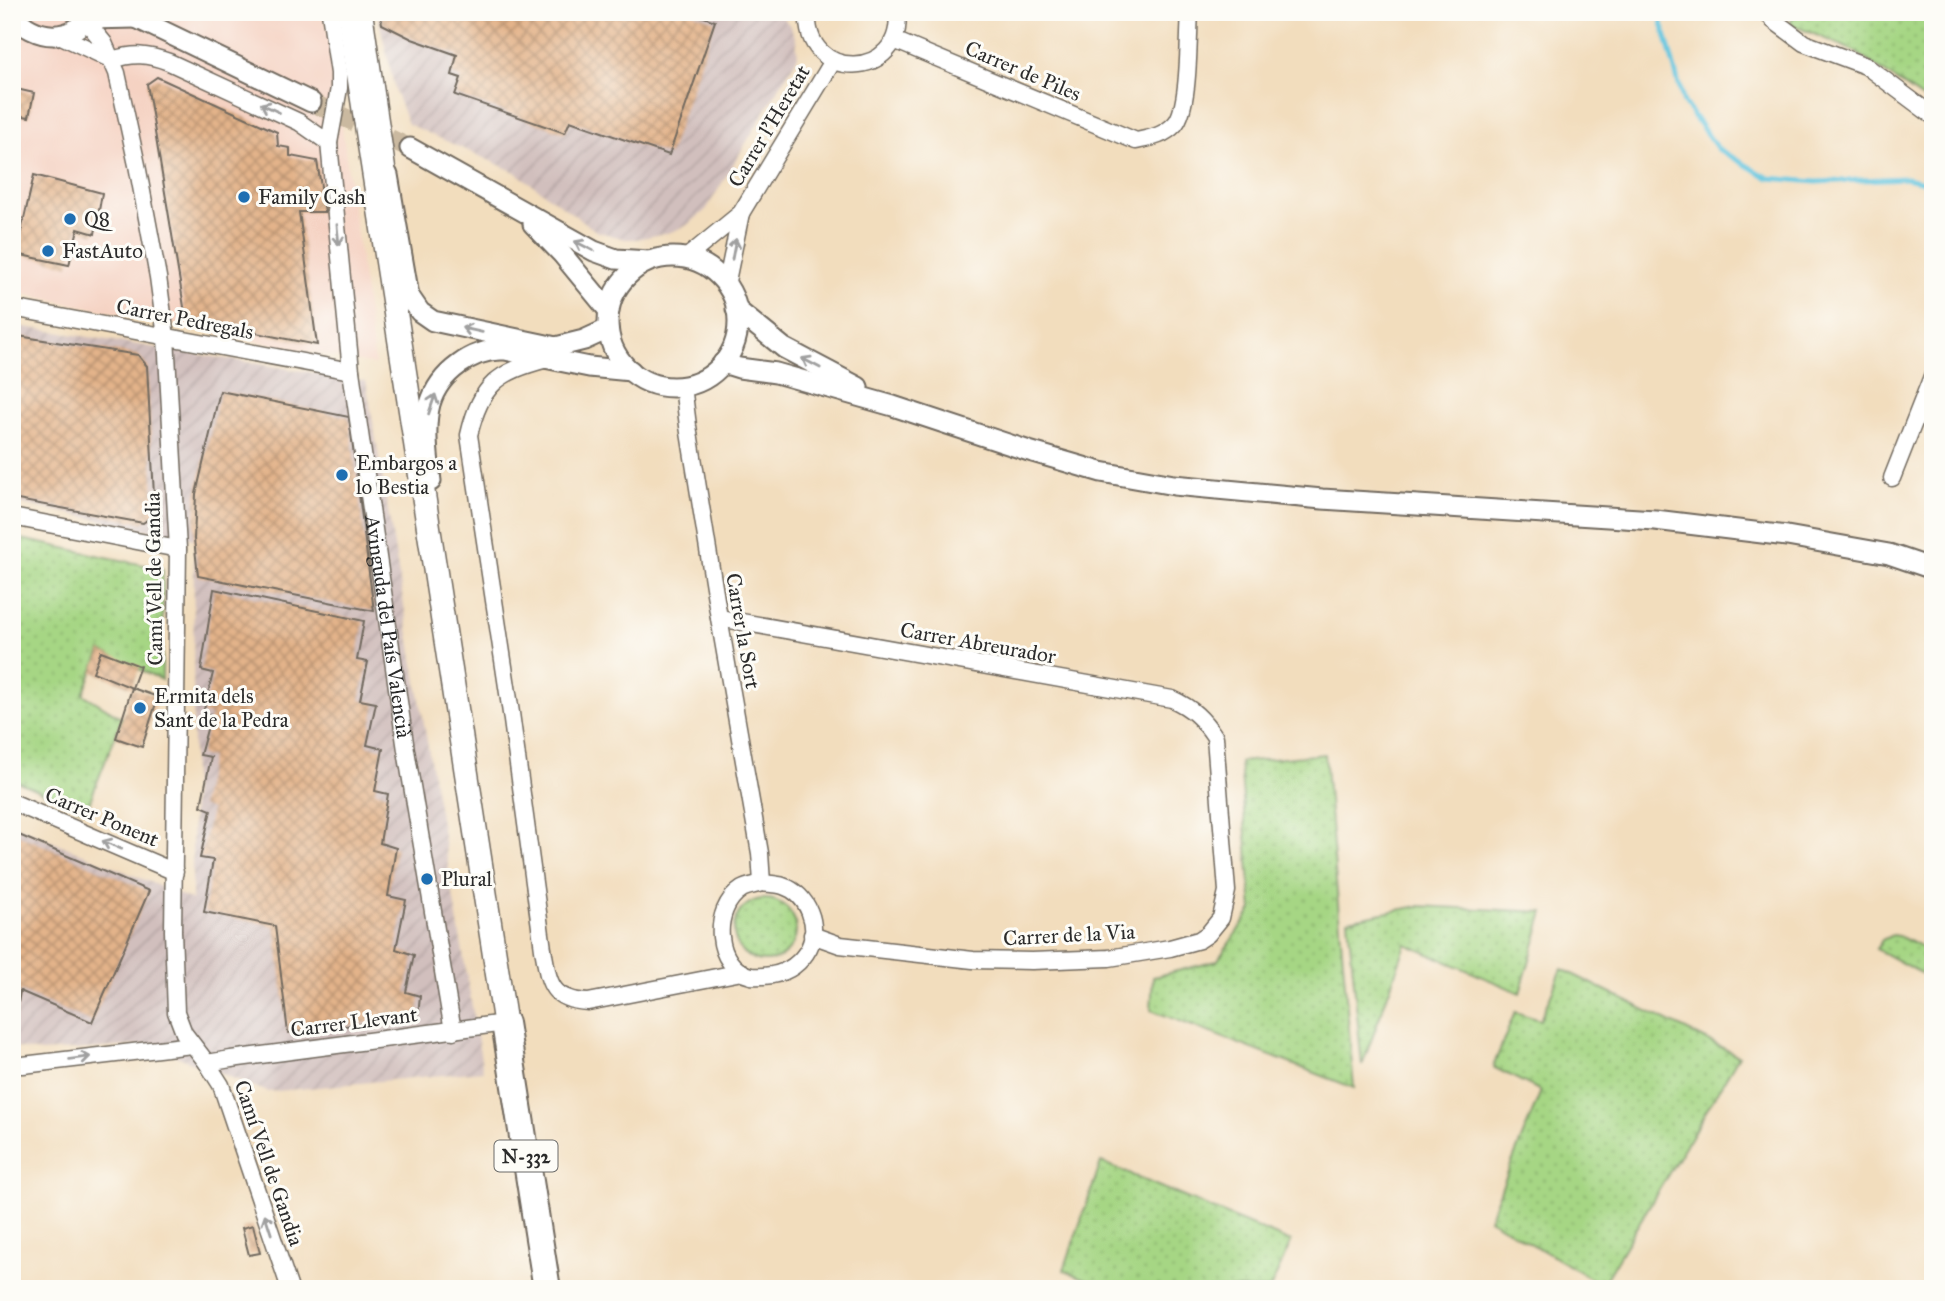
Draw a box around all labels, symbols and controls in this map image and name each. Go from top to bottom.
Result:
street label: Carrer de Piles [961,35,1085,107]
street label: Carrer l'Heretat [722,60,816,192]
one-way arrow [260,101,281,115]
place label: Family Cash [258,184,366,210]
marker: Family Cash [236,189,252,205]
place label: Q8 [84,206,114,232]
marker: Q8 [62,211,78,227]
one-way arrow [332,223,345,246]
place label: FastAuto [62,238,143,264]
one-way arrow [574,238,595,252]
one-way arrow [727,238,741,261]
marker: FastAuto [40,243,56,259]
street label: Carrer Pedregals [114,293,256,345]
one-way arrow [461,323,484,336]
one-way arrow [801,355,822,369]
one-way arrow [427,394,439,416]
place label: Embargos a lo Bestia [356,450,457,500]
marker: Embargos a lo Bestia [334,467,350,483]
street label: Camí Vell de Gandia [139,492,169,666]
street label: Avinguda del País Valencià [359,513,417,740]
street label: Carrer la Sort [720,571,766,691]
street label: Carrer Abreurador [898,617,1058,670]
place label: Ermita dels Sant de la Pedra [154,683,289,733]
marker: Ermita dels Sant de la Pedra [132,700,148,716]
street label: Carrer Ponent [41,781,163,853]
one-way arrow [102,838,123,851]
place label: Plural [441,866,493,892]
marker: Plural [419,871,435,887]
street label: Carrer de la Via [1002,919,1136,951]
street label: Carrer Llevant [289,1001,419,1043]
one-way arrow [68,1052,91,1065]
street label: Camí Vell de Gandia [228,1077,310,1249]
road number: N-332 [494,1140,558,1172]
one-way arrow [261,1213,274,1235]

